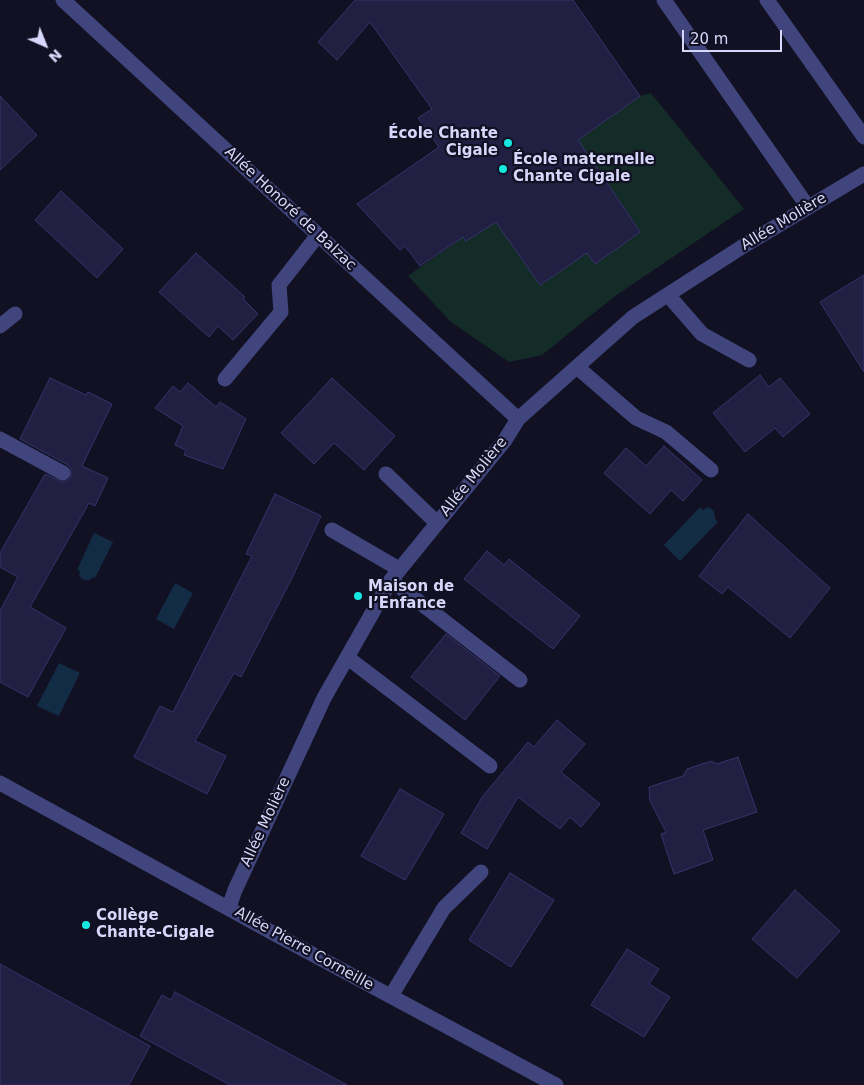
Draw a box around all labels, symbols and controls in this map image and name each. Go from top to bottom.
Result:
north arrow [20,20,70,70]
scale bar [684,20,784,52]
text: 20 m [690,30,728,48]
text: N [46,46,65,66]
place label: École Chante Cigale [388,125,498,160]
marker: École Chante Cigale [502,137,514,149]
street label: Allée Honoré de Balzac [220,143,360,275]
place label: École maternelle Chante Cigale [513,151,655,186]
marker: École maternelle Chante Cigale [497,163,509,175]
street label: Allée Molière [738,189,830,255]
street label: Allée Molière [437,434,511,520]
place label: Maison de l’Enfance [368,578,454,613]
marker: Maison de l’Enfance [352,590,364,602]
street label: Allée Molière [237,774,295,870]
street label: Allée Pierre Corneille [232,903,376,995]
place label: Collège Chante-Cigale [96,907,214,942]
marker: Collège Chante-Cigale [80,919,92,931]

